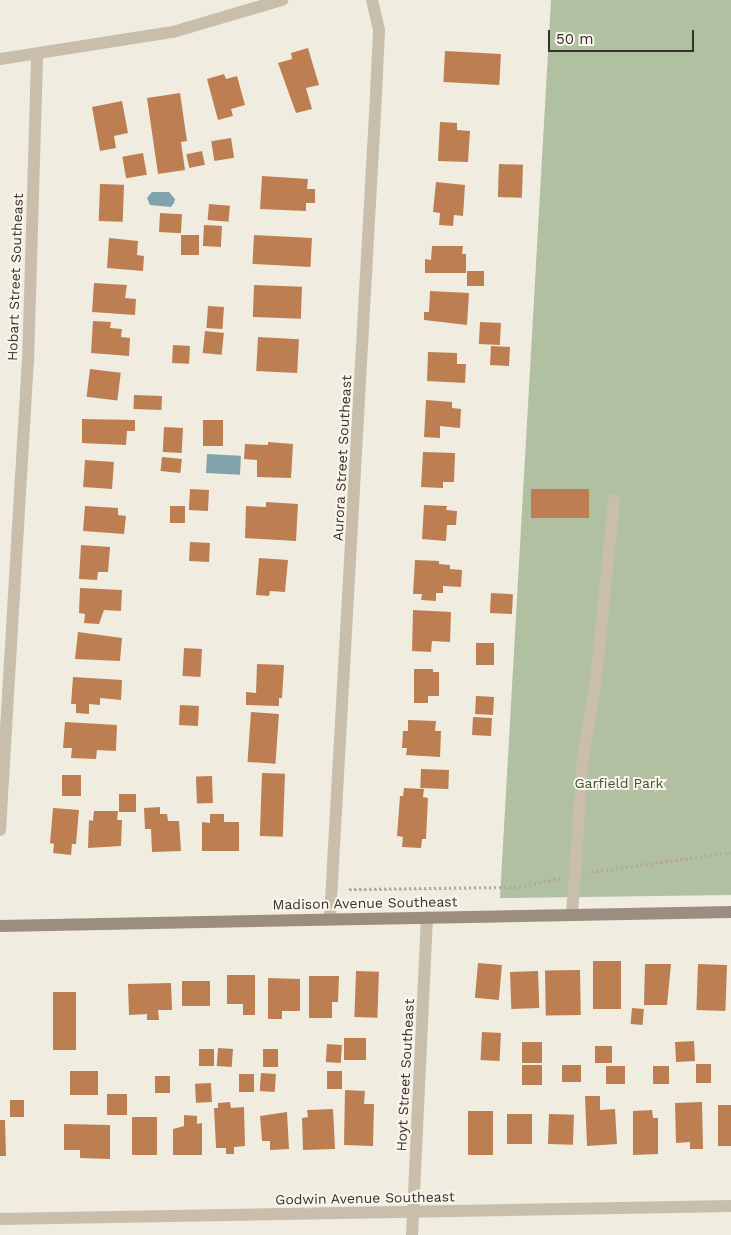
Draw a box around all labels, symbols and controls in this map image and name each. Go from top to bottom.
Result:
scale bar [551,20,697,52]
text: 50 m [556,30,593,48]
street label: Hobart Street Southeast [4,193,26,361]
street label: Aurora Street Southeast [329,374,355,542]
park label: Garfield Park [574,775,664,791]
street label: Madison Avenue Southeast [272,893,458,913]
street label: Hoyt Street Southeast [393,998,417,1152]
street label: Godwin Avenue Southeast [275,1188,455,1208]

